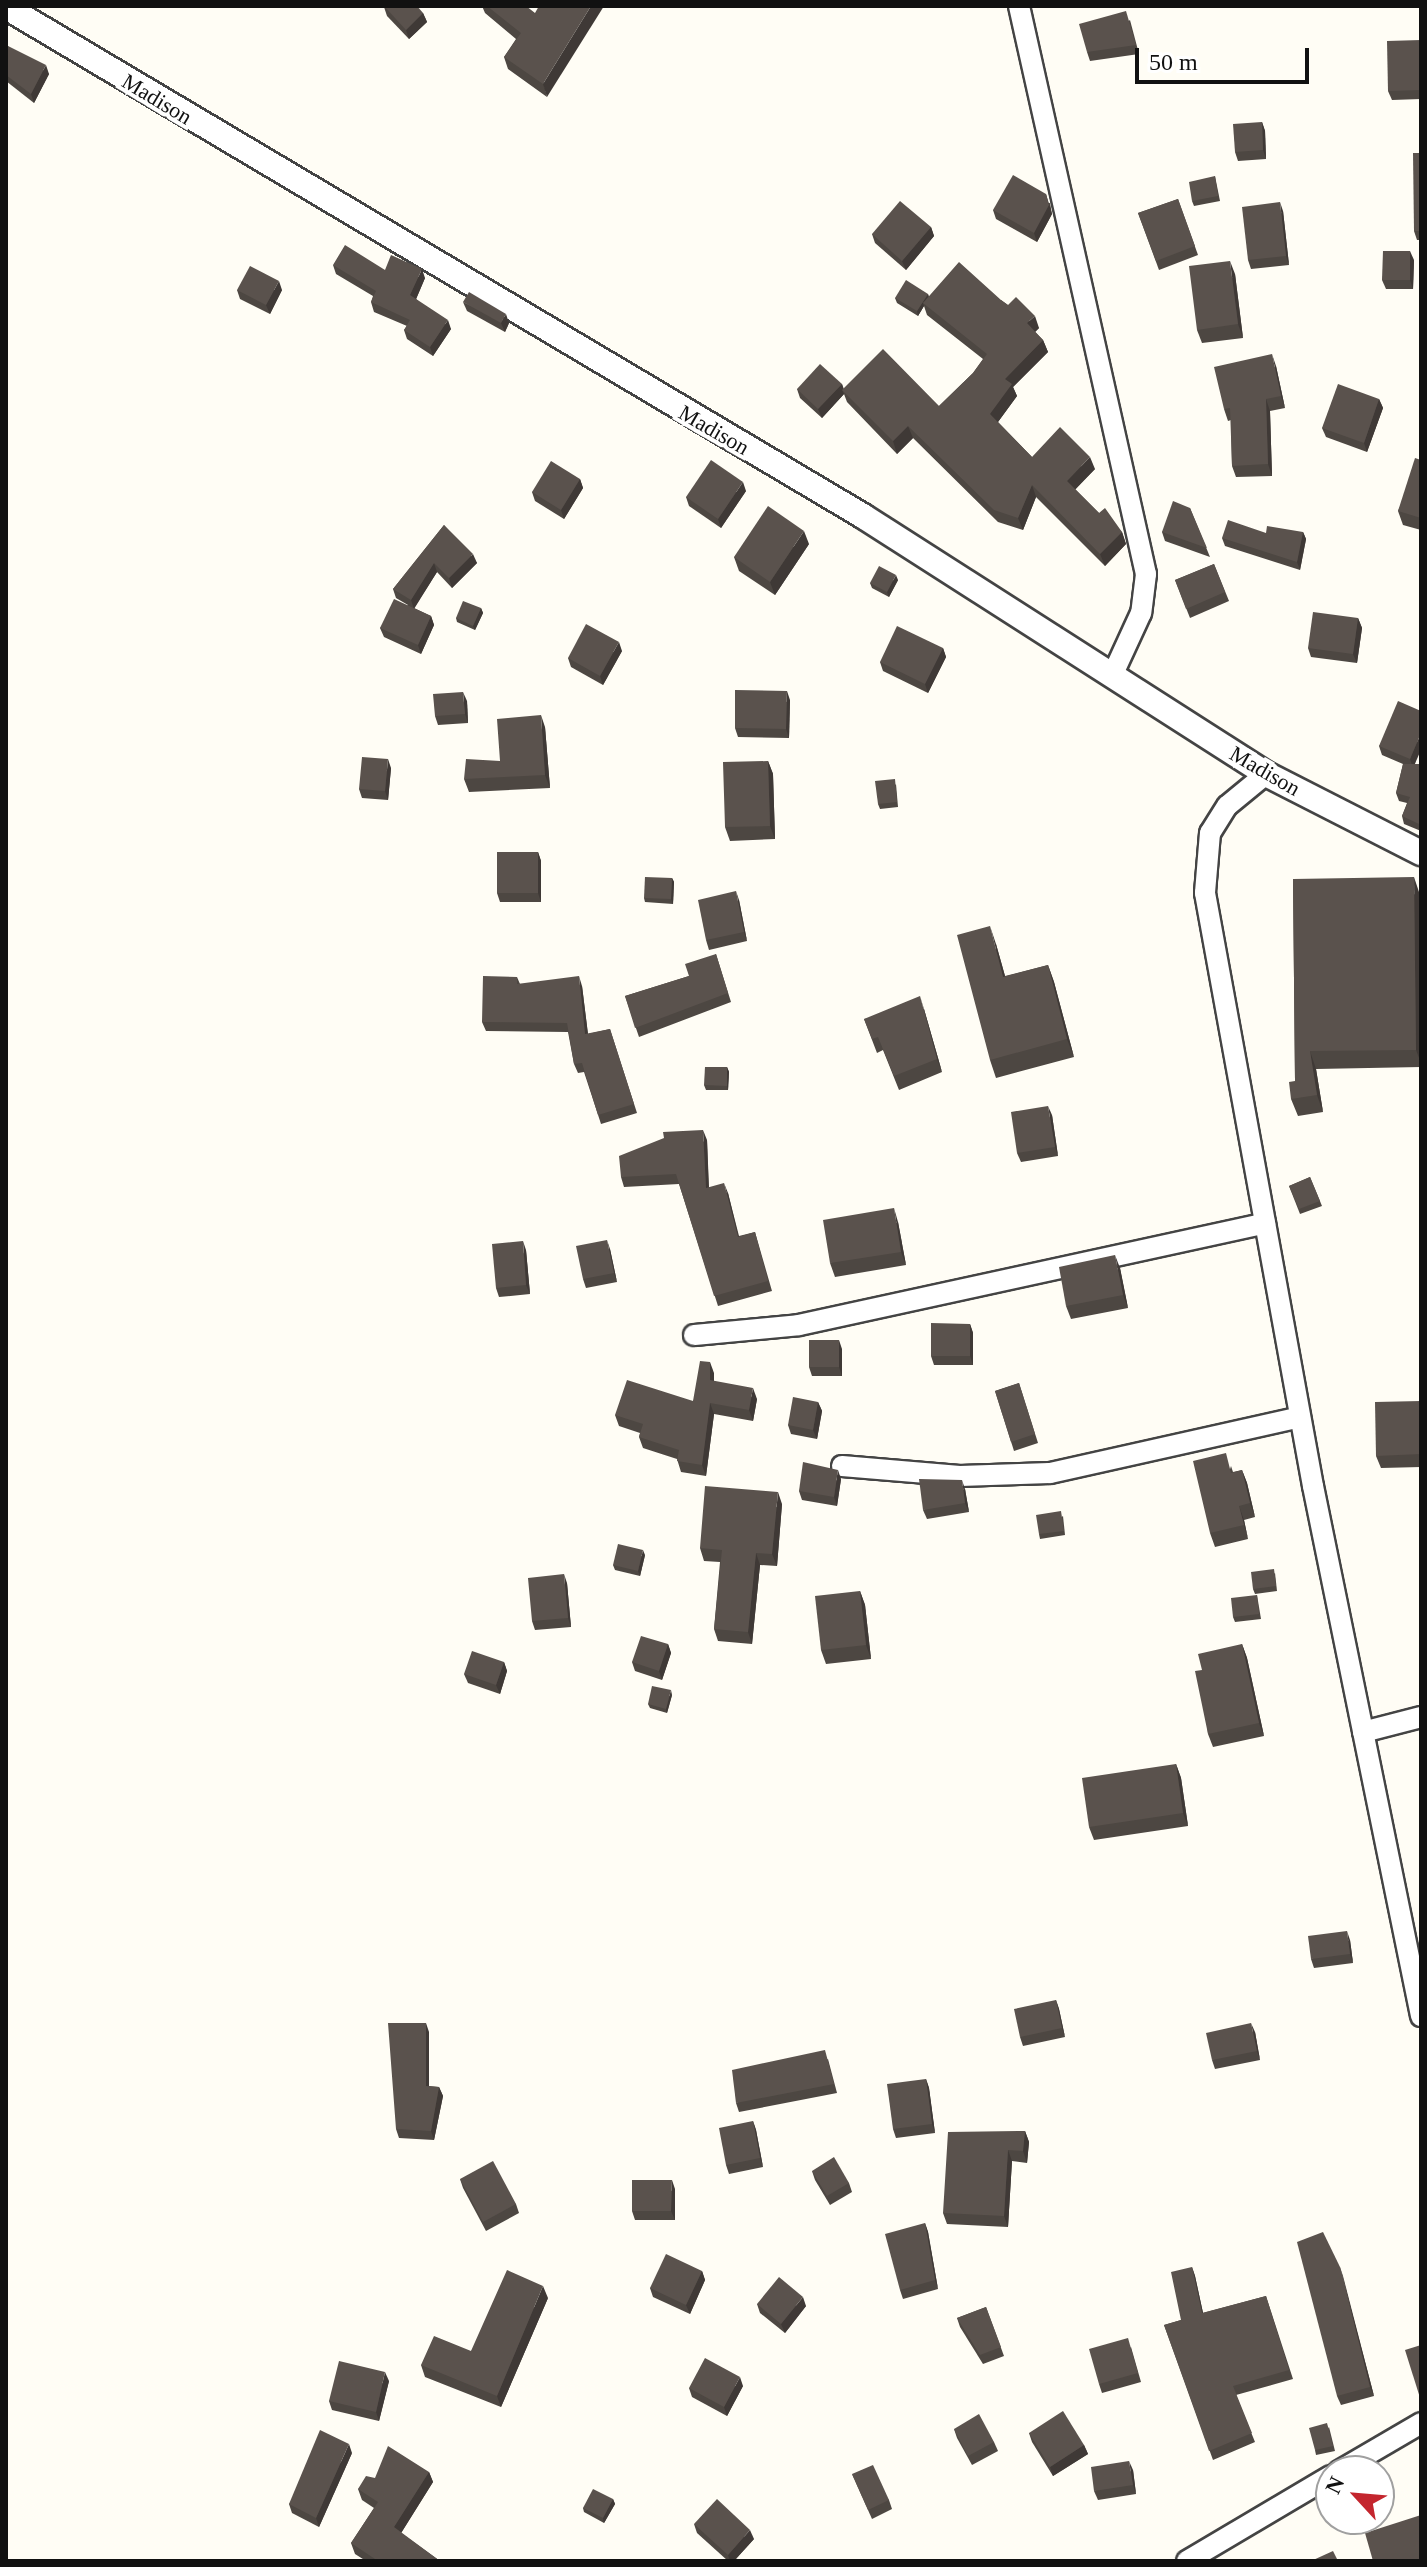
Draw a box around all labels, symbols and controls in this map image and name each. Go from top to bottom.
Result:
scale bar [1139,32,1313,82]
text: 50 m [1149,49,1198,75]
street label: Madison [117,68,197,130]
street label: Madison [674,399,754,461]
street label: Madison [1225,740,1305,802]
north arrow [1315,2455,1395,2535]
text: N [1320,2473,1349,2498]

